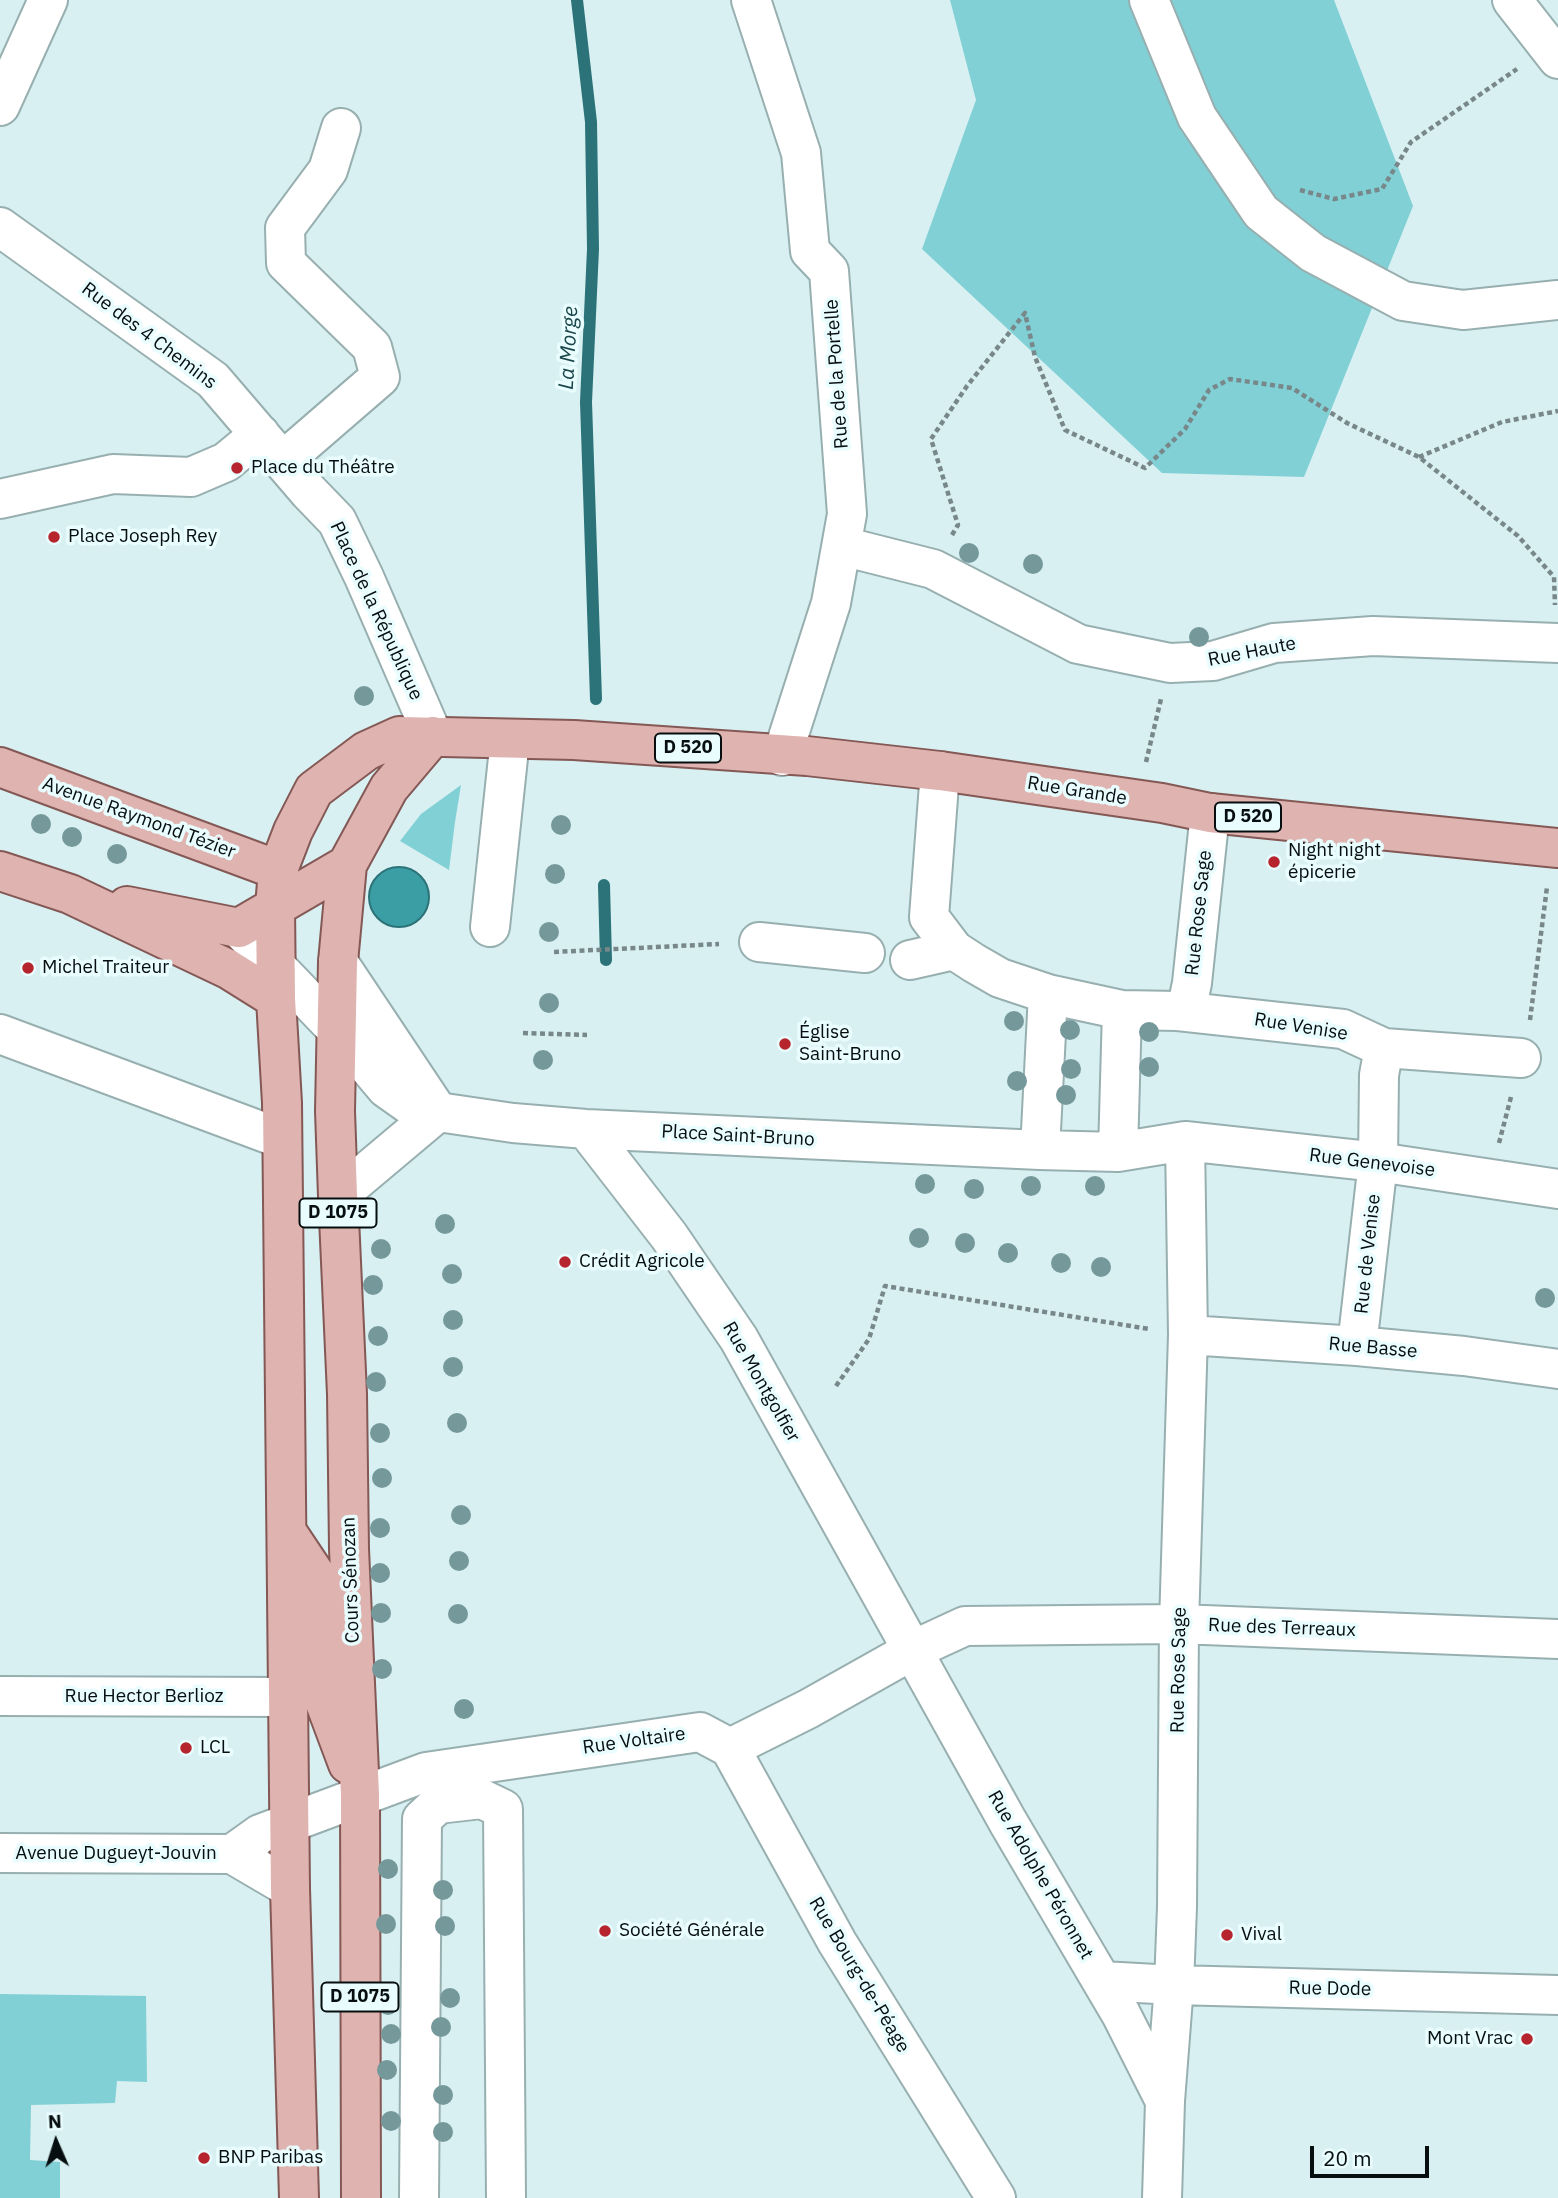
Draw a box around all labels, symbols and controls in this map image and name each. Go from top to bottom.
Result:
street label: Rue des 4 Chemins [77,278,221,394]
street label: Rue de la Portelle [820,298,854,450]
water label: La Morge [554,306,584,390]
place label: Place du Théâtre [251,457,395,479]
marker: Place du Théâtre [229,460,245,476]
street label: Place de la République [325,518,427,704]
place label: Place Joseph Rey [68,526,217,548]
marker: Place Joseph Rey [46,529,62,545]
street label: Rue Haute [1206,632,1298,672]
road number: D 520 [655,734,721,762]
street label: Avenue Raymond Tézier [39,772,239,864]
street label: Rue Grande [1026,772,1128,810]
road number: D 520 [1215,802,1281,832]
place label: Night night épicerie [1288,840,1381,884]
street label: Rue Rose Sage [1181,849,1217,977]
marker: Night night épicerie [1266,854,1282,870]
place label: Michel Traiteur [42,957,169,979]
marker: Michel Traiteur [20,960,36,976]
street label: Rue Venise [1253,1008,1349,1046]
place label: Église Saint-Bruno [799,1022,901,1066]
marker: Église Saint-Bruno [777,1036,793,1052]
street label: Place Saint-Bruno [661,1121,815,1151]
street label: Rue Genevoise [1308,1144,1436,1182]
street label: Rue de Venise [1350,1193,1386,1315]
road number: D 1075 [300,1198,376,1228]
place label: Crédit Agricole [579,1251,705,1273]
marker: Crédit Agricole [557,1254,573,1270]
street label: Rue Montgolfier [717,1318,805,1446]
street label: Rue Basse [1328,1333,1418,1363]
street label: Cours Sénozan [337,1516,365,1644]
street label: Rue Rose Sage [1167,1607,1191,1733]
street label: Rue des Terreaux [1208,1614,1356,1642]
street label: Rue Hector Berlioz [64,1686,224,1708]
street label: Rue Voltaire [581,1723,687,1759]
place label: LCL [200,1737,230,1759]
marker: LCL [178,1740,194,1756]
street label: Rue Adolphe Péronnet [982,1786,1098,1964]
street label: Avenue Dugueyt-Jouvin [15,1843,217,1865]
street label: Rue Bourg-de-Péage [804,1893,914,2057]
place label: Société Générale [619,1920,764,1942]
marker: Société Générale [597,1923,613,1939]
place label: Vival [1241,1924,1282,1946]
marker: Vival [1219,1927,1235,1943]
street label: Rue Dode [1288,1977,1372,2001]
road number: D 1075 [322,1982,398,2011]
place label: Mont Vrac [1427,2028,1513,2050]
marker: Mont Vrac [1519,2031,1535,2047]
north arrow [21,2107,91,2177]
text: N [47,2109,62,2133]
scale bar [1313,2132,1432,2176]
text: 20 m [1323,2144,1372,2172]
place label: BNP Paribas [218,2147,323,2169]
marker: BNP Paribas [196,2150,212,2166]

